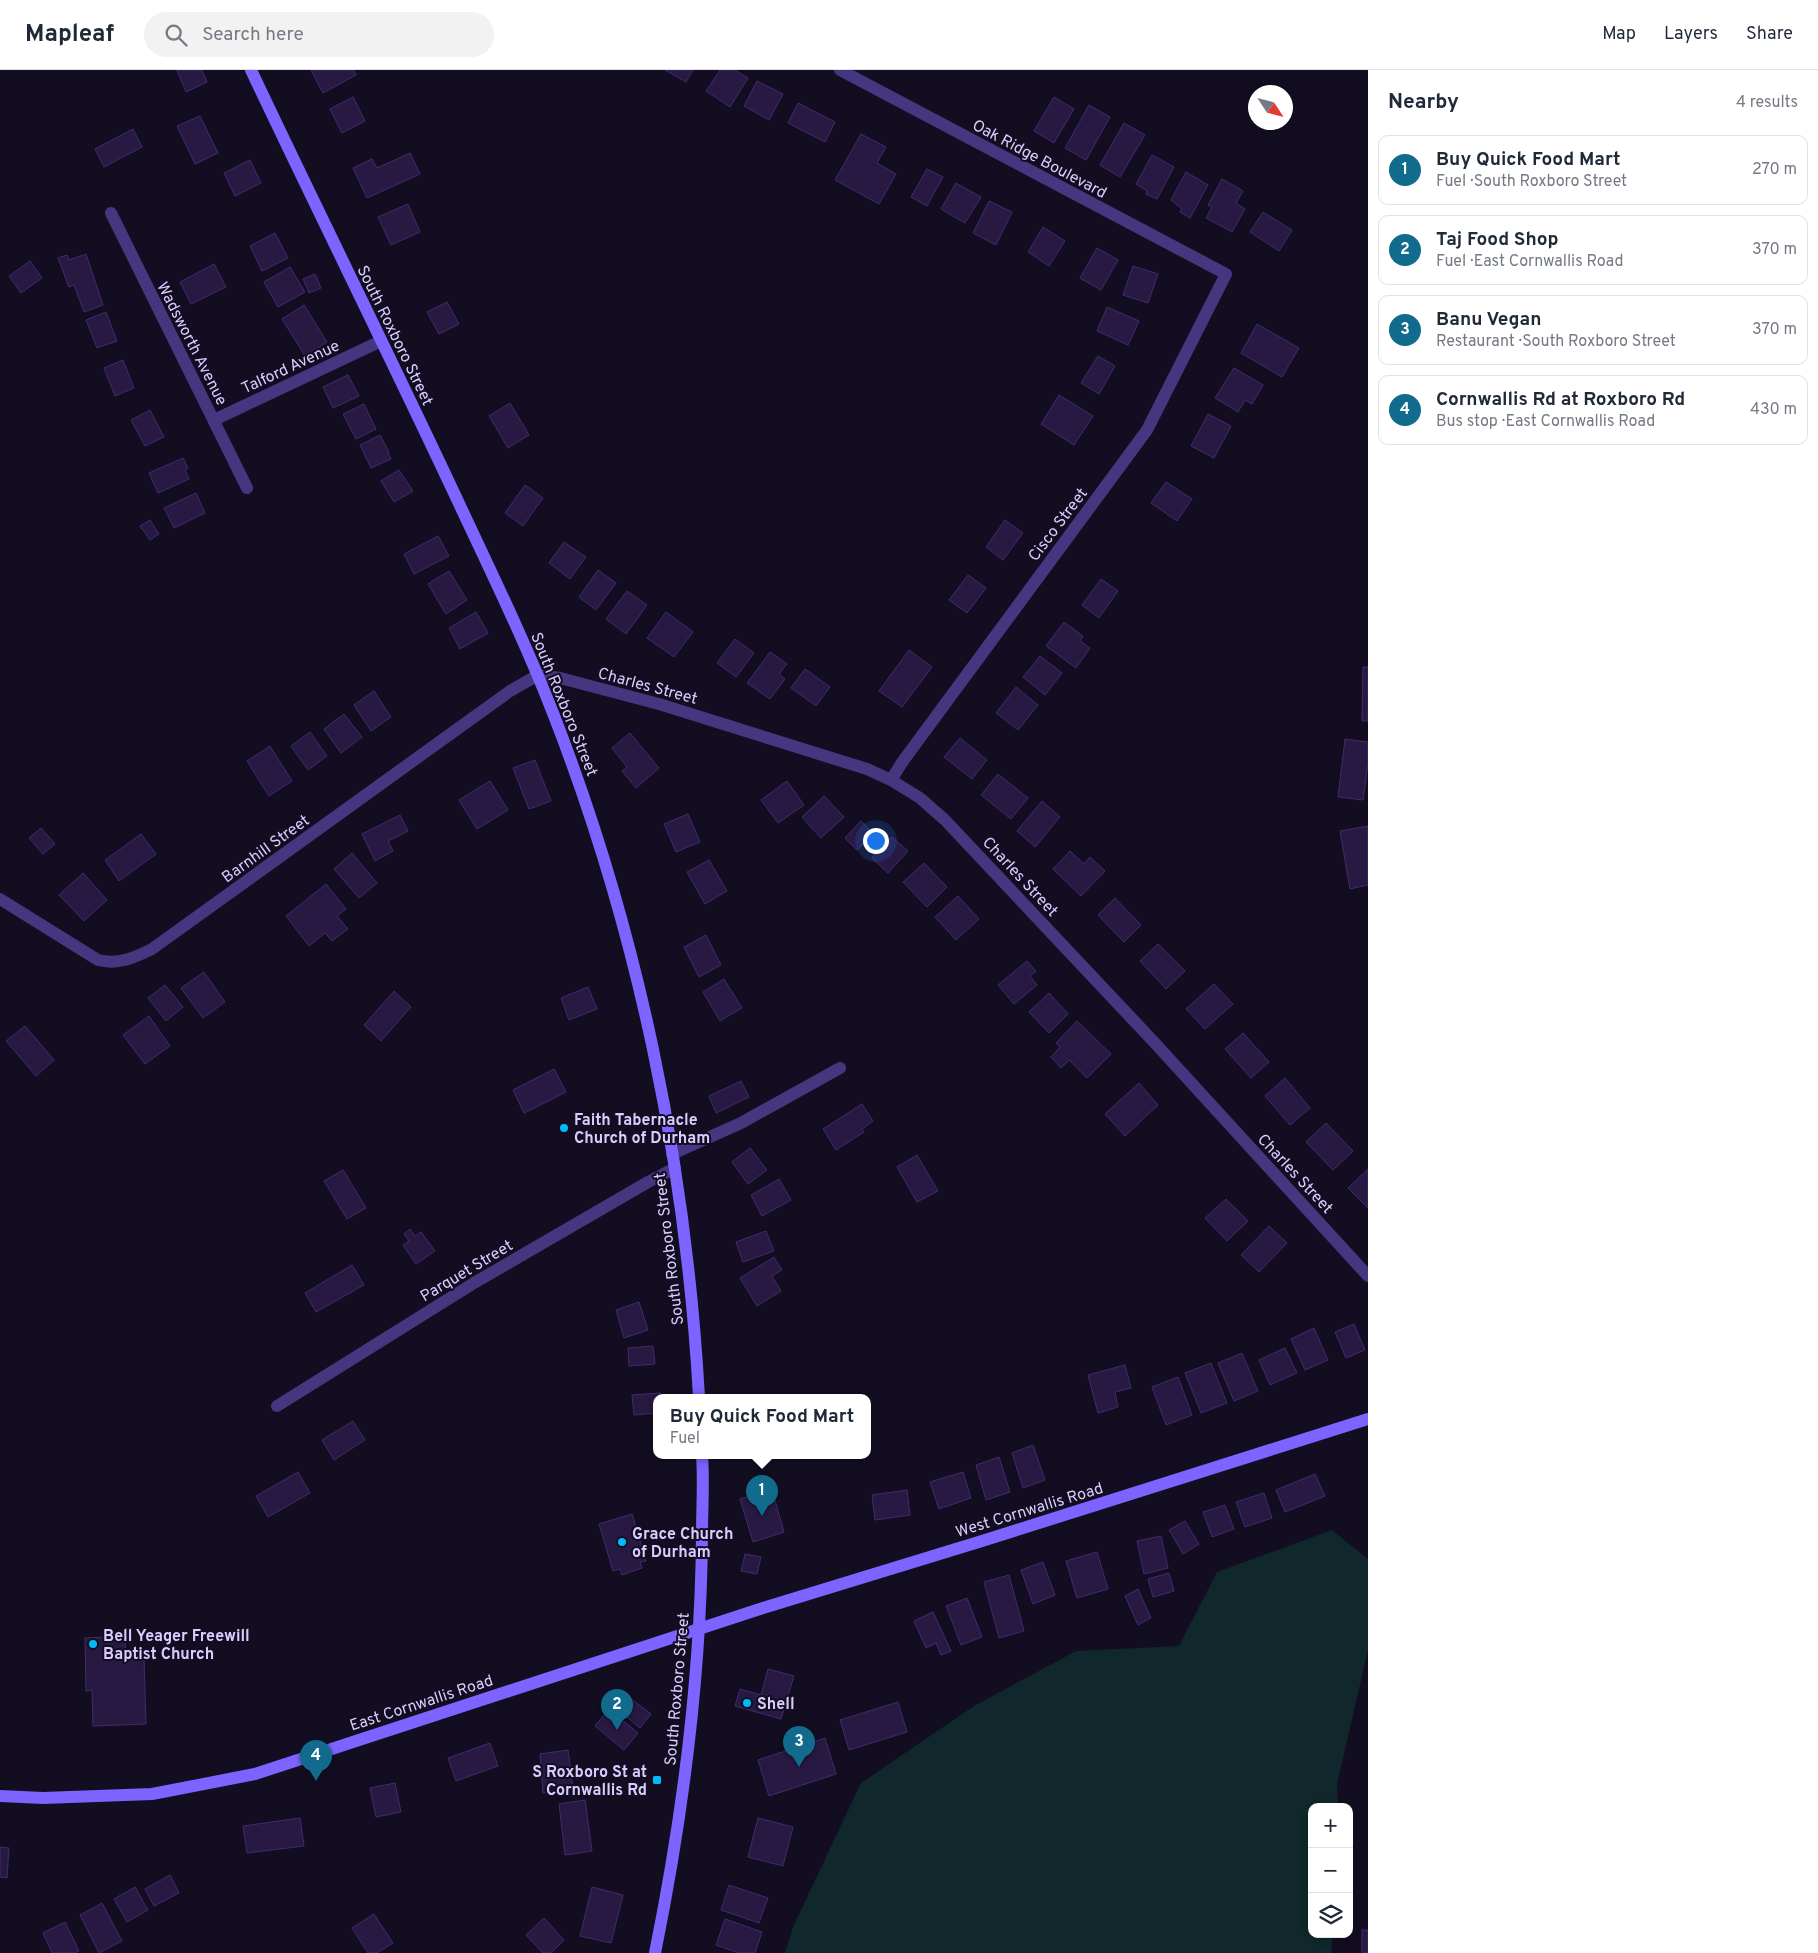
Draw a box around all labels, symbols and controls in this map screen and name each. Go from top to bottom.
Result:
search box [144,12,494,57]
text: Mapleaf [25,20,114,50]
icon: search [162,21,190,49]
text: Search here [202,23,304,47]
text: Map [1602,23,1636,46]
text: Layers [1664,23,1718,46]
text: Share [1746,23,1793,46]
north arrow [1248,85,1293,130]
text: Nearby [1388,89,1459,116]
text: 4 results [1736,93,1798,113]
street label: Oak Ridge Boulevard [968,116,1110,204]
text: Buy Quick Food Mart [1436,148,1621,172]
text: 1 [1402,160,1408,180]
text: 270 m [1752,160,1797,180]
text: Fuel · South Roxboro Street [1436,172,1627,192]
text: Taj Food Shop [1436,228,1558,252]
text: 2 [1400,240,1410,260]
text: 370 m [1752,240,1797,260]
text: Fuel · East Cornwallis Road [1436,252,1623,272]
street label: South Roxboro Street [352,263,437,409]
street label: Wadsworth Avenue [151,279,231,409]
text: Banu Vegan [1436,308,1542,332]
text: 3 [1400,320,1410,340]
text: 370 m [1752,320,1797,340]
text: Restaurant · South Roxboro Street [1436,332,1676,352]
street label: Talford Avenue [239,336,343,399]
text: Cornwallis Rd at Roxboro Rd [1436,388,1685,412]
text: 4 [1400,400,1410,420]
text: 430 m [1750,400,1797,420]
text: Bus stop · East Cornwallis Road [1436,412,1655,432]
street label: Cisco Street [1025,485,1093,566]
street label: South Roxboro Street [525,630,601,780]
street label: Charles Street [596,664,699,710]
street label: Barnhill Street [218,811,314,888]
your location [863,828,889,854]
street label: Charles Street [977,833,1062,922]
place label: Faith Tabernacle Church of Durham [574,1111,710,1149]
marker: Faith Tabernacle Church of Durham [558,1122,570,1134]
street label: Charles Street [1252,1130,1337,1219]
street label: South Roxboro Street [651,1171,689,1326]
street label: Parquet Street [417,1236,517,1307]
popup [653,1394,871,1459]
text: Buy Quick Food Mart [670,1405,854,1429]
text: Fuel [670,1429,700,1449]
pin: 1 [746,1475,778,1516]
street label: West Cornwallis Road [953,1479,1106,1543]
place label: Grace Church of Durham [632,1525,734,1563]
marker: Grace Church of Durham [616,1536,628,1548]
street label: South Roxboro Street [661,1612,695,1767]
place label: Bell Yeager Freewill Baptist Church [103,1627,250,1665]
marker: Bell Yeager Freewill Baptist Church [87,1638,99,1650]
street label: East Cornwallis Road [347,1671,496,1737]
pin: 2 [601,1689,633,1730]
place label: Shell [757,1695,795,1715]
marker: Shell [741,1697,753,1709]
pin: 3 [783,1726,815,1767]
pin: 4 [300,1740,332,1781]
place label: S Roxboro St at Cornwallis Rd [532,1763,647,1801]
marker: S Roxboro St at Cornwallis Rd [651,1774,663,1786]
map controls [1308,1803,1353,1938]
button: + [1308,1803,1353,1848]
button: − [1308,1848,1353,1893]
button: layers [1308,1893,1353,1938]

